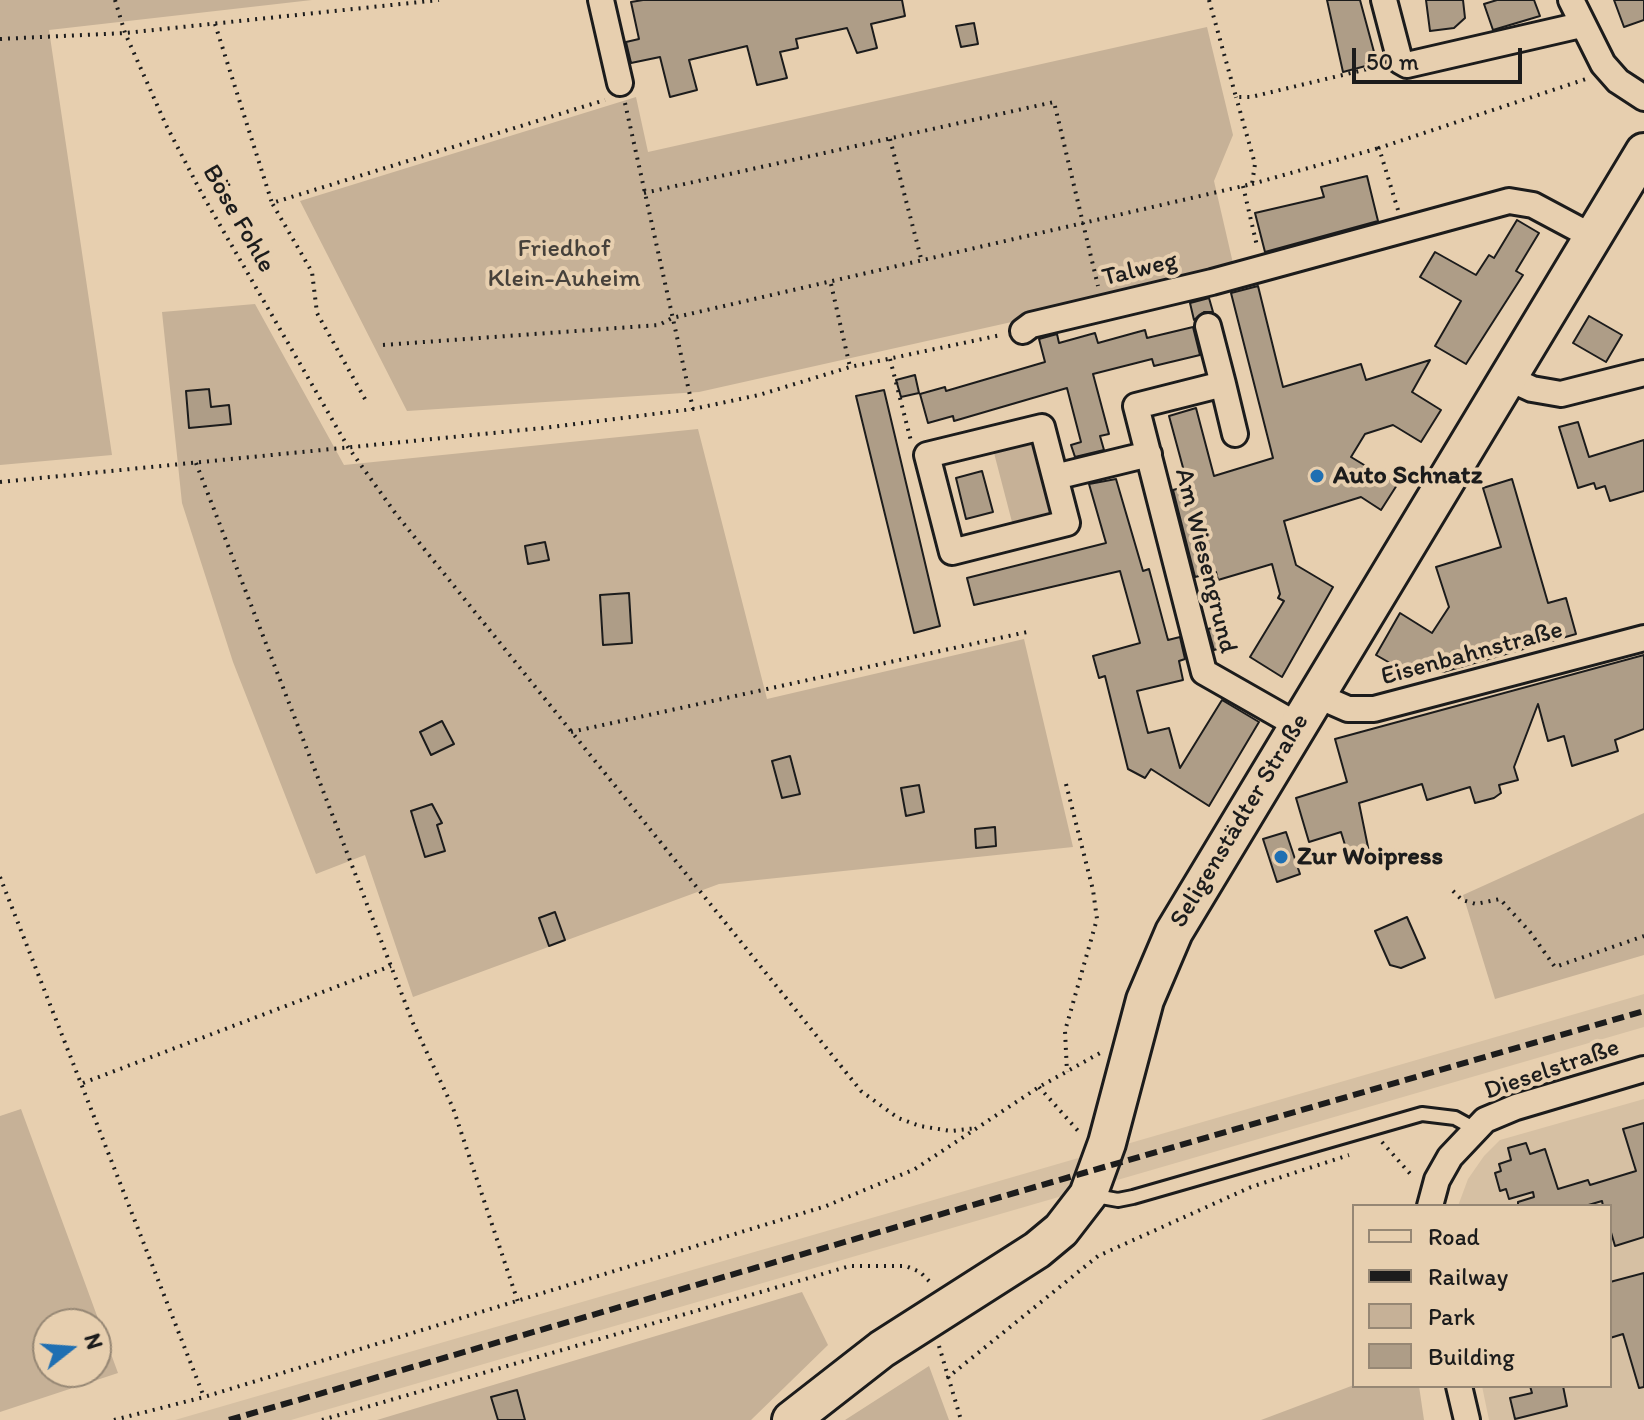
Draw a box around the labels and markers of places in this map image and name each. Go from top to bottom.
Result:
place label: Auto Schnatz [1333,460,1482,492]
marker: Auto Schnatz [1308,467,1326,485]
place label: Zur Woipress [1297,841,1443,873]
marker: Zur Woipress [1272,848,1290,866]

